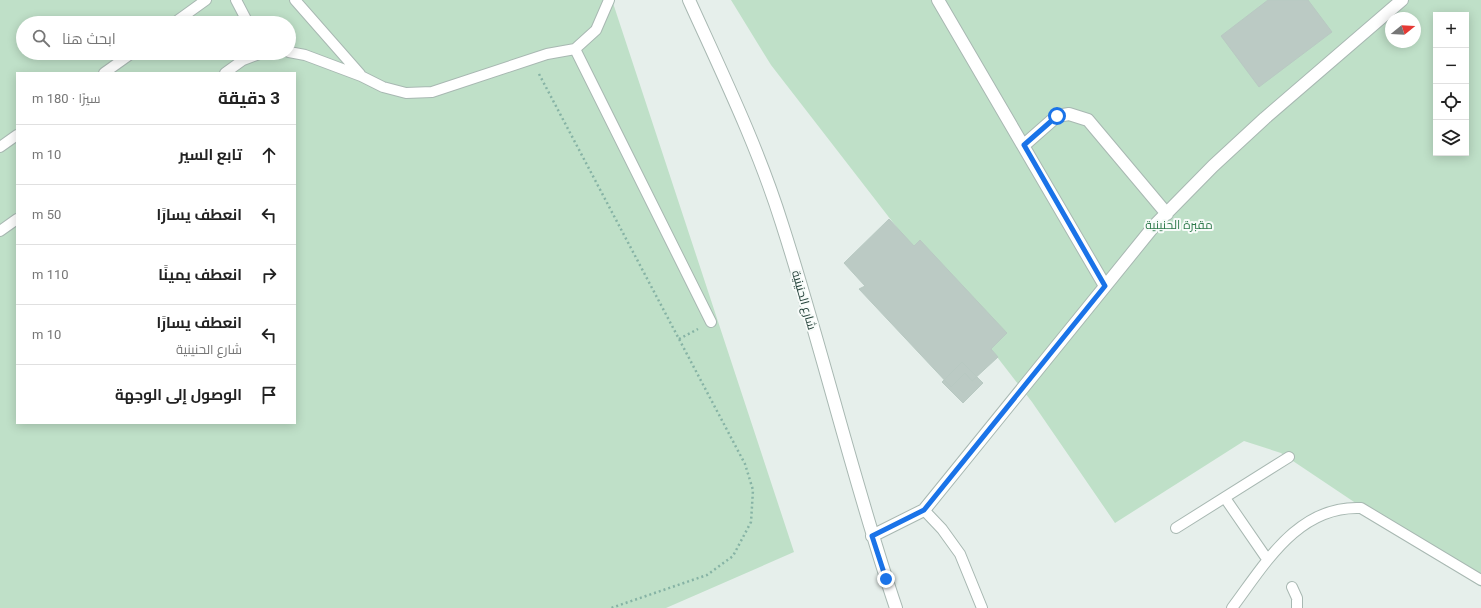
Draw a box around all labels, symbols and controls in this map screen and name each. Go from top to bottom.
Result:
north arrow [1385,12,1421,48]
map controls [1433,12,1469,156]
button: + [1433,12,1469,48]
search box [16,16,296,60]
icon: search [30,27,52,49]
text: ابحث هنا [62,30,116,48]
button: − [1433,48,1469,84]
button: locate [1433,84,1469,120]
text: 3 دقيقة [218,88,280,108]
text: سيرًا · 180 m [32,91,100,106]
route start [1048,107,1066,125]
button: layers [1433,120,1469,156]
icon: ahead [258,144,280,166]
text: تابع السير [179,146,242,164]
text: 10 m [32,147,61,162]
icon: left [258,204,280,226]
text: انعطف يسارًا [156,206,242,224]
text: 50 m [32,207,61,222]
park label: مقبرة الحنينية [1145,218,1213,232]
icon: right [258,264,280,286]
text: انعطف يمينًا [158,266,242,284]
text: 110 m [32,267,69,282]
street label: شارع الحنينية [788,269,819,332]
text: انعطف يسارًا [156,314,242,332]
icon: left [258,324,280,346]
text: 10 m [32,327,61,342]
text: شارع الحنينية [176,342,242,357]
icon: arrive [258,384,280,406]
text: الوصول إلى الوجهة [115,386,242,404]
route end [877,570,895,588]

